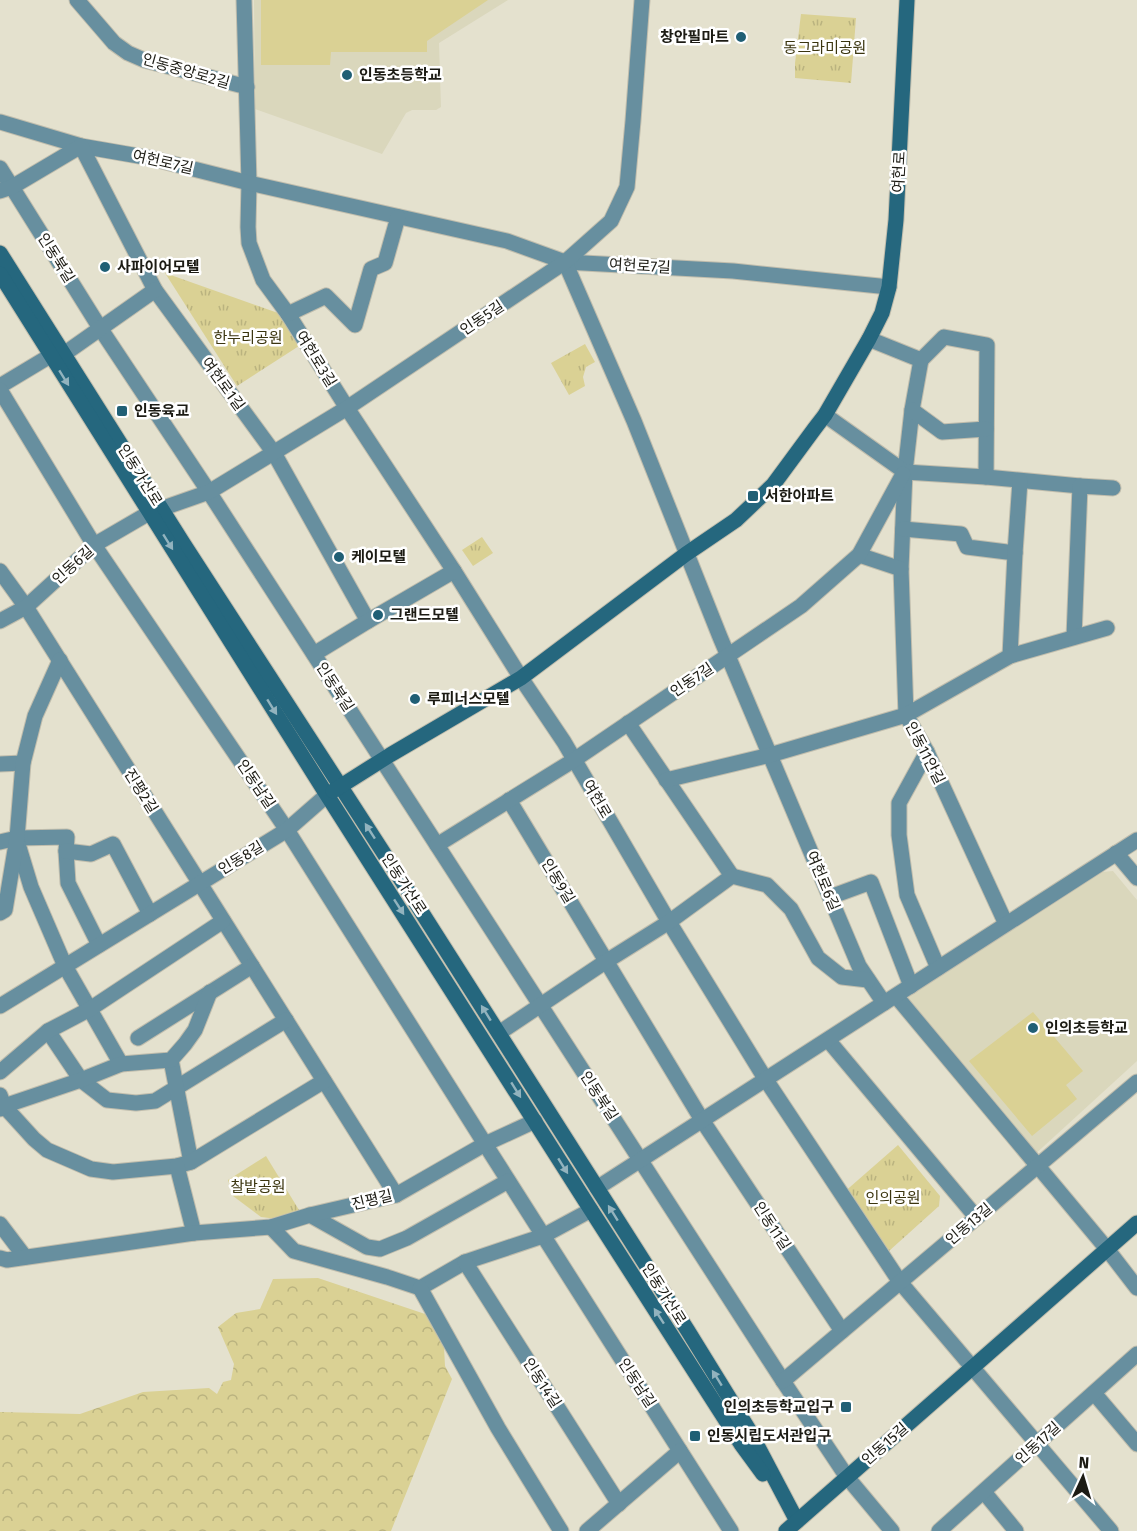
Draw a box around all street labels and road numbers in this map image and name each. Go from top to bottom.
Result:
street label: 인동중앙로2길 [140,50,232,92]
street label: 여헌로7길 [131,146,195,178]
street label: 여헌로 [889,151,909,193]
street label: 인동북길 [34,230,78,286]
street label: 여헌로7길 [609,255,671,277]
street label: 인동5길 [457,297,507,339]
street label: 여헌로3길 [292,328,340,390]
street label: 여헌로1길 [198,354,248,414]
street label: 인동가산로 [114,441,166,509]
street label: 인동6길 [49,542,97,588]
street label: 인동북길 [312,659,358,715]
street label: 인동7길 [667,659,717,701]
street label: 인동11안길 [902,719,948,787]
street label: 인동남길 [233,756,279,812]
street label: 진평2길 [120,766,162,816]
street label: 여헌로 [579,777,615,821]
street label: 인동8길 [215,837,267,879]
street label: 여헌로6길 [802,848,844,914]
street label: 인동가산로 [378,850,430,918]
street label: 인동9길 [538,855,578,907]
street label: 인동북길 [576,1068,622,1124]
street label: 진평길 [350,1186,394,1214]
street label: 인동11길 [750,1198,794,1254]
street label: 인동13길 [942,1199,996,1249]
street label: 인동가산로 [638,1260,690,1328]
street label: 인동14길 [519,1355,565,1411]
street label: 인동남길 [614,1355,660,1411]
street label: 인동17길 [1012,1418,1064,1468]
street label: 인동15길 [858,1419,912,1469]

